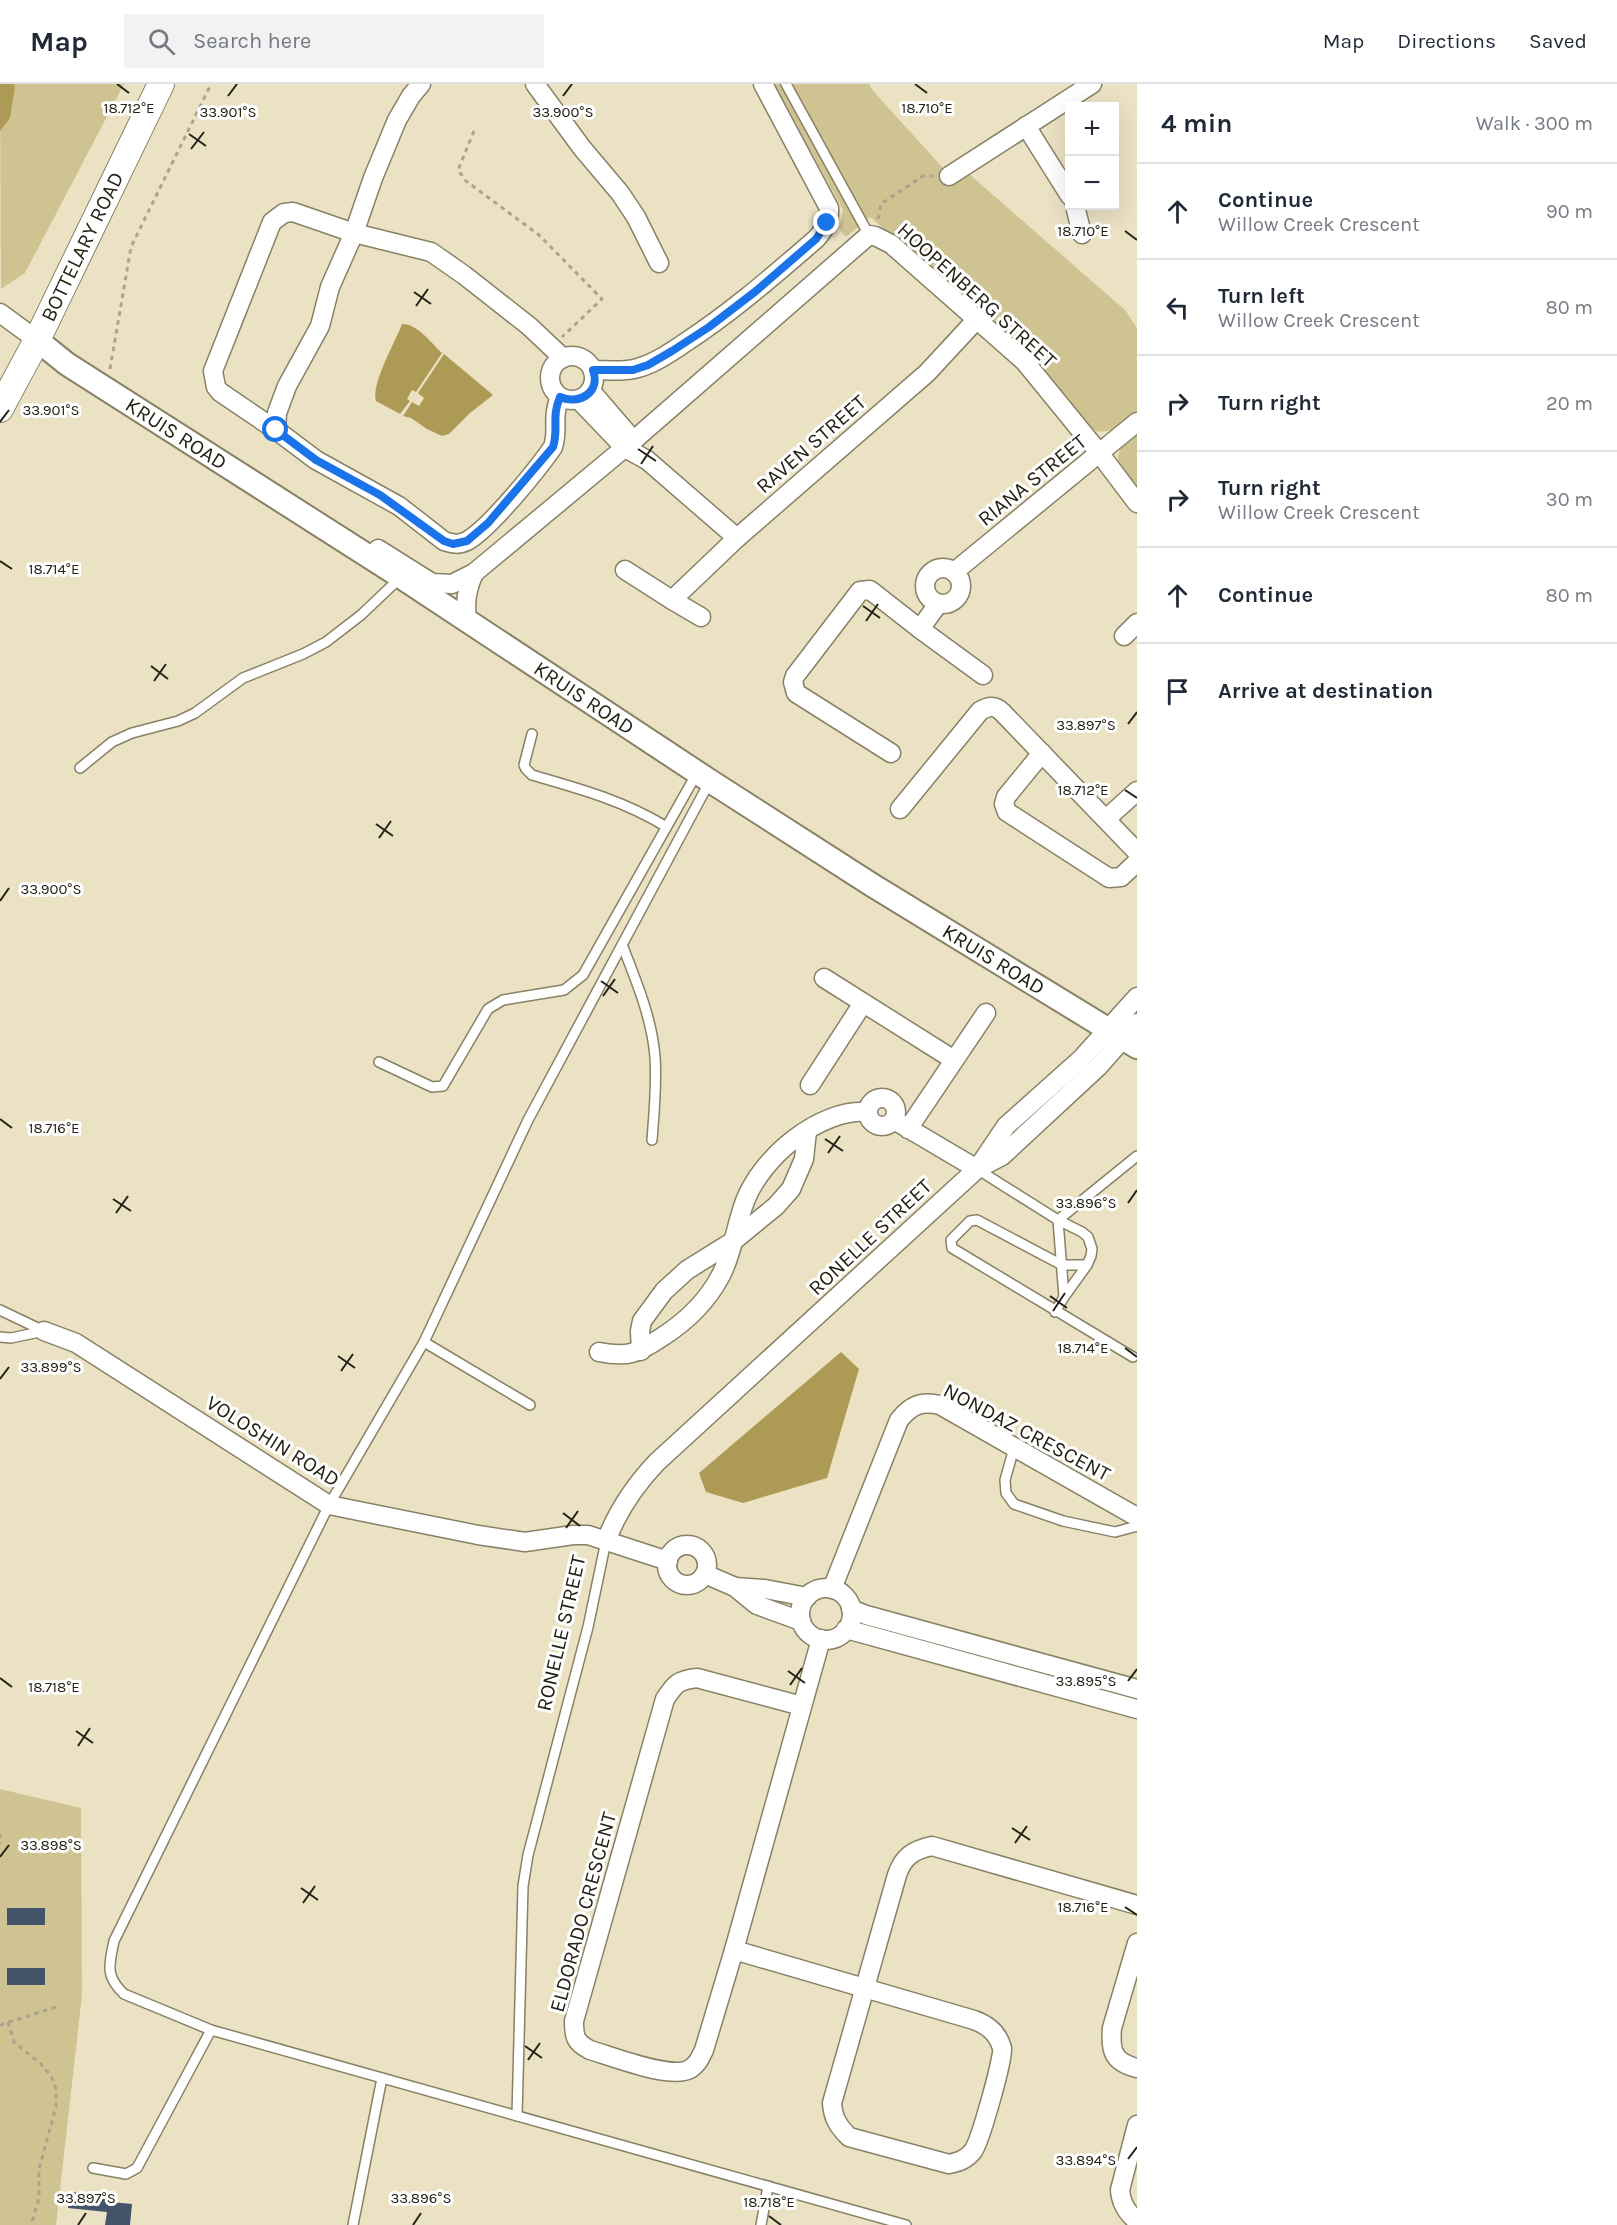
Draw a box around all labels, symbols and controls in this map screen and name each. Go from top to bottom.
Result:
search box [124,14,544,68]
text: Map [30,25,88,58]
icon: search [145,25,178,58]
text: Search here [193,28,311,54]
text: Map [1323,29,1364,53]
text: Directions [1397,29,1496,53]
text: Saved [1529,29,1587,53]
text: 18.712°E [103,99,155,117]
text: 18.710°E [901,99,953,117]
map controls [1065,102,1119,210]
button: + [1065,102,1119,156]
text: 33.901°S [199,103,257,121]
text: 33.900°S [532,103,594,121]
text: 4 min [1161,108,1232,139]
text: Walk · 300 m [1476,112,1593,135]
button: − [1065,156,1119,210]
street label: BOTTELARY ROAD [36,168,129,325]
text: Continue [1218,187,1313,213]
icon: ahead [1161,195,1194,228]
text: 90 m [1546,200,1593,223]
route end [813,209,839,235]
text: Willow Creek Crescent [1218,213,1420,236]
street label: HOOPENBERG STREET [893,217,1062,373]
text: 18.710°E [1057,222,1109,240]
text: Turn left [1218,283,1305,309]
icon: left [1161,291,1194,324]
text: 80 m [1545,296,1593,319]
text: Willow Creek Crescent [1218,309,1420,332]
icon: right [1161,387,1194,420]
street label: RAVEN STREET [751,390,871,498]
text: Turn right [1218,390,1321,416]
text: 20 m [1546,392,1593,415]
street label: KRUIS ROAD [121,393,231,475]
text: 33.901°S [22,401,80,419]
route start [262,416,288,442]
street label: RIANA STREET [973,429,1091,531]
text: Turn right [1218,475,1321,501]
icon: right [1161,483,1194,516]
text: 30 m [1546,488,1593,511]
text: Willow Creek Crescent [1218,501,1420,524]
text: 18.714°E [29,560,79,578]
icon: ahead [1161,579,1194,612]
text: Continue [1218,582,1313,608]
text: 80 m [1545,584,1593,607]
street label: KRUIS ROAD [529,656,639,740]
icon: arrive [1161,675,1194,708]
text: Arrive at destination [1218,678,1433,704]
text: 33.897°S [1056,716,1116,734]
text: 18.712°E [1057,781,1109,799]
text: 33.900°S [20,880,82,898]
street label: KRUIS ROAD [938,919,1049,1000]
text: 18.716°E [29,1119,79,1137]
street label: RONELLE STREET [804,1174,937,1300]
text: 33.896°S [1055,1194,1117,1212]
text: 18.714°E [1058,1339,1108,1357]
text: 33.899°S [20,1358,82,1376]
street label: NONDAZ CRESCENT [940,1378,1115,1486]
street label: VOLOSHIN ROAD [202,1390,344,1492]
street label: RONELLE STREET [531,1552,591,1713]
text: 33.895°S [1056,1672,1116,1690]
text: 18.718°E [28,1678,80,1696]
street label: ELDORADO CRESCENT [545,1809,621,2015]
text: 33.898°S [20,1836,82,1854]
text: 18.716°E [1058,1898,1108,1916]
text: 33.894°S [1056,2151,1116,2169]
text: 33.897°S [56,2189,116,2207]
text: 33.896°S [390,2189,452,2207]
text: 18.718°E [743,2193,795,2211]

